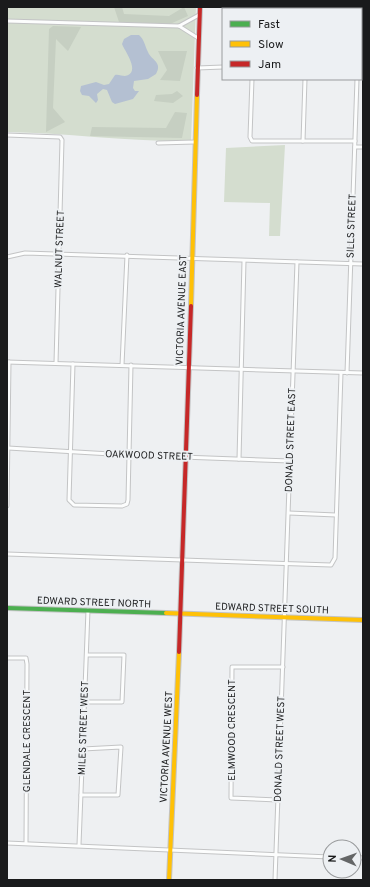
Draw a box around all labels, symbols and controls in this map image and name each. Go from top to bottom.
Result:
legend [222,8,362,80]
text: Fast [258,17,280,33]
text: Slow [258,37,284,53]
text: Jam [258,57,281,73]
street label: SILLS STREET [344,194,360,258]
street label: WALNUT STREET [52,210,68,288]
street label: VICTORIA AVENUE EAST [174,254,190,366]
street label: DONALD STREET EAST [283,387,299,492]
street label: OAKWOOD STREET [105,448,193,464]
street label: EDWARD STREET NORTH [37,595,151,611]
street label: EDWARD STREET SOUTH [215,601,329,617]
street label: ELMWOOD CRESCENT [226,679,239,781]
street label: MILES STREET WEST [76,681,92,775]
street label: GLENDALE CRESCENT [21,690,34,792]
street label: VICTORIA AVENUE WEST [158,691,176,803]
street label: DONALD STREET WEST [272,696,288,802]
north arrow [322,839,362,879]
text: N [326,854,340,863]

